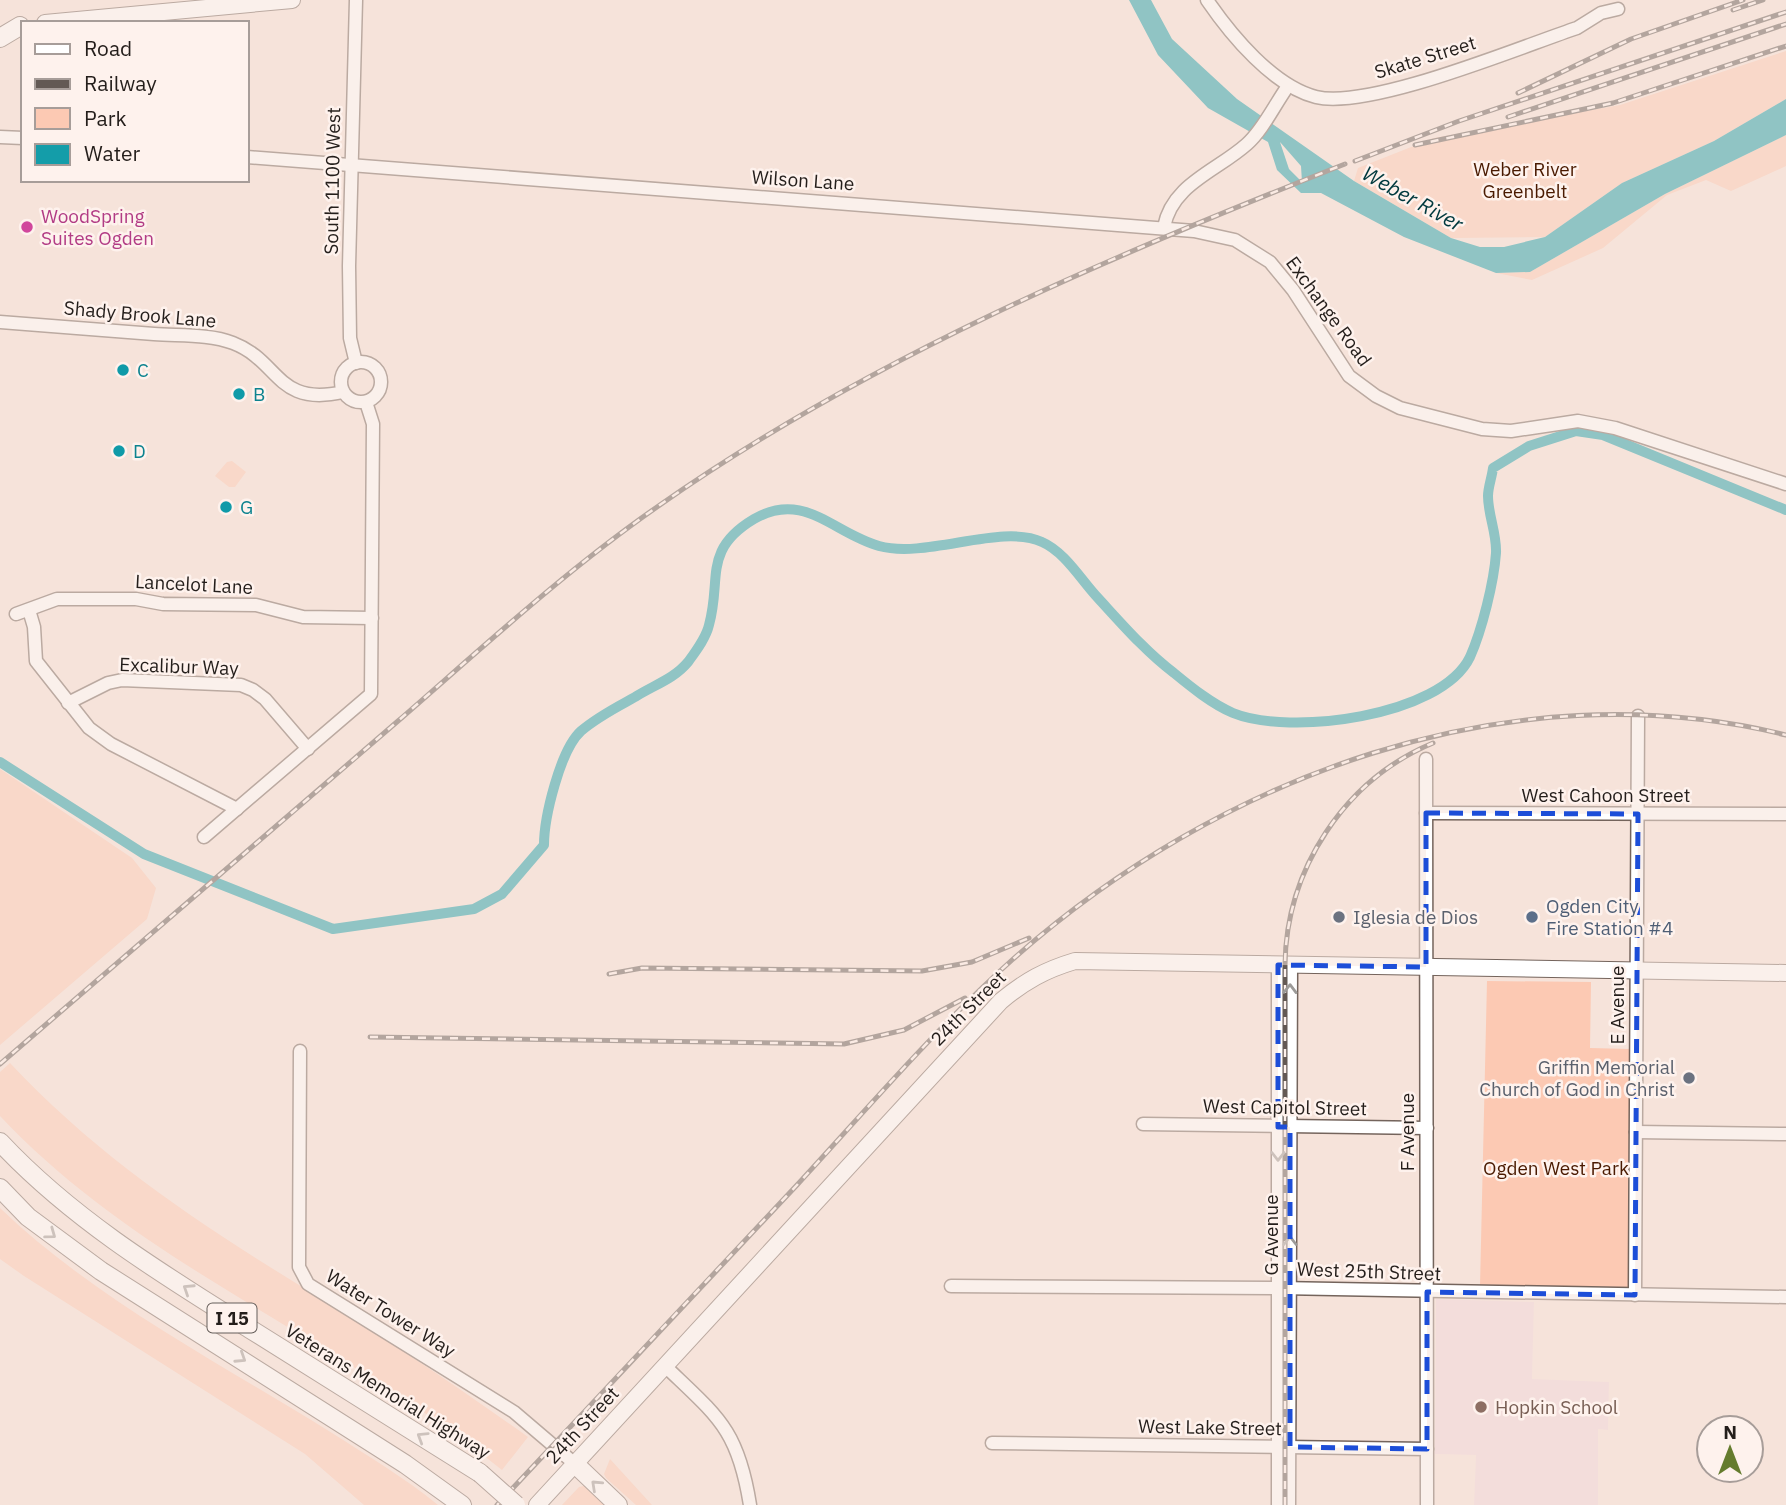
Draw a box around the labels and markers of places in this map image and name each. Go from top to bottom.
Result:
place label: WoodSpring Suites Ogden [41,204,154,250]
marker: WoodSpring Suites Ogden [19,219,35,235]
place label: C [137,358,149,382]
marker: C [115,362,131,378]
place label: B [253,382,265,406]
marker: B [231,386,247,402]
place label: D [133,439,146,463]
marker: D [111,443,127,459]
place label: G [240,495,253,519]
marker: G [218,499,234,515]
place label: Ogden City Fire Station #4 [1546,894,1673,940]
place label: Iglesia de Dios [1353,905,1478,929]
marker: Iglesia de Dios [1331,909,1347,925]
marker: Ogden City Fire Station #4 [1524,909,1540,925]
place label: Griffin Memorial Church of God in Christ [1479,1055,1675,1101]
marker: Griffin Memorial Church of God in Christ [1681,1070,1697,1086]
place label: Hopkin School [1495,1395,1618,1419]
marker: Hopkin School [1473,1399,1489,1415]

